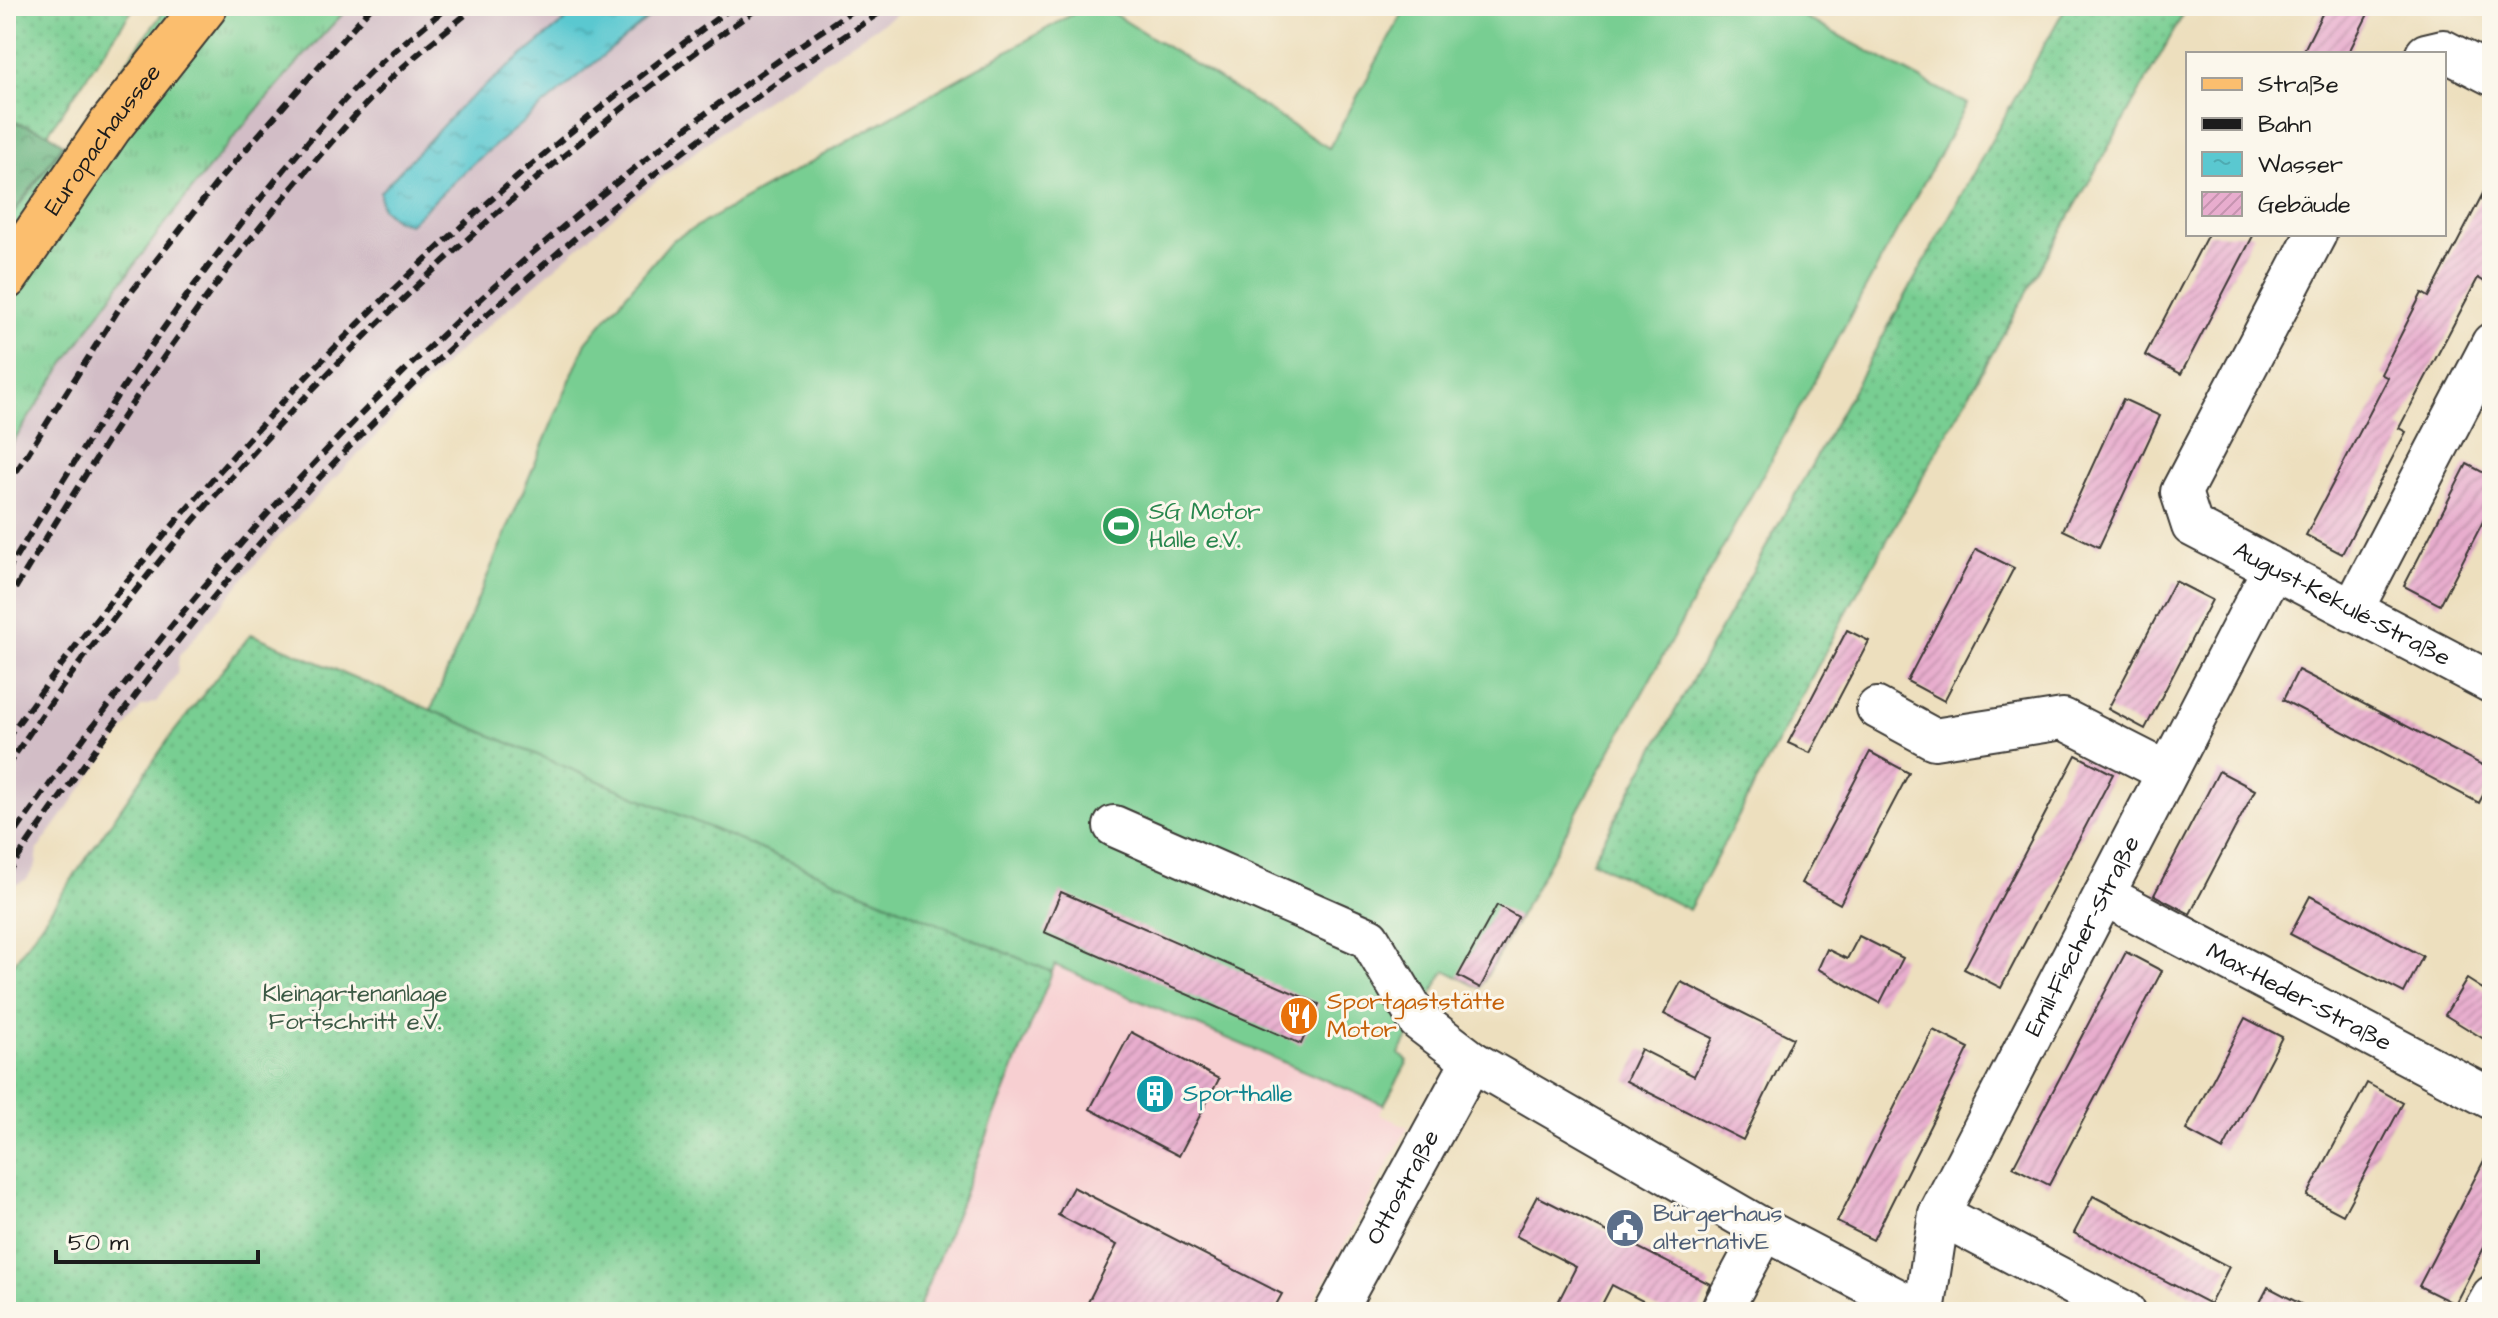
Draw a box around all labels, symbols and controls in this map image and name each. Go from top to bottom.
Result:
legend [2186,52,2446,236]
street label: Europachaussee [36,57,170,223]
text: Straße [2258,68,2339,102]
text: Bahn [2258,108,2311,142]
text: Wasser [2258,148,2343,182]
text: Gebäude [2258,188,2351,222]
place label: SG Motor Halle e.V. [1149,495,1260,557]
sports icon: SG Motor Halle e.V. [1100,505,1142,547]
street label: August-Kekulé-Straße [2227,534,2456,675]
street label: Emil-Fischer-Straße [2017,830,2149,1042]
street label: Max-Heder-Straße [2200,935,2397,1060]
park label: Kleingartenanlage Fortschritt e.V. [263,977,448,1039]
place label: Sportgaststätte Motor [1327,985,1505,1047]
restaurant icon: Sportgaststätte Motor [1278,995,1320,1037]
building icon: Sporthalle [1134,1073,1176,1115]
place label: Sporthalle [1183,1077,1293,1111]
street label: Ottostraße [1358,1124,1448,1251]
place label: Bürgerhaus alternativE [1653,1197,1782,1259]
public building icon: Bürgerhaus alternativE [1604,1207,1646,1249]
scale bar [56,1214,258,1264]
text: 50 m [68,1226,129,1260]

